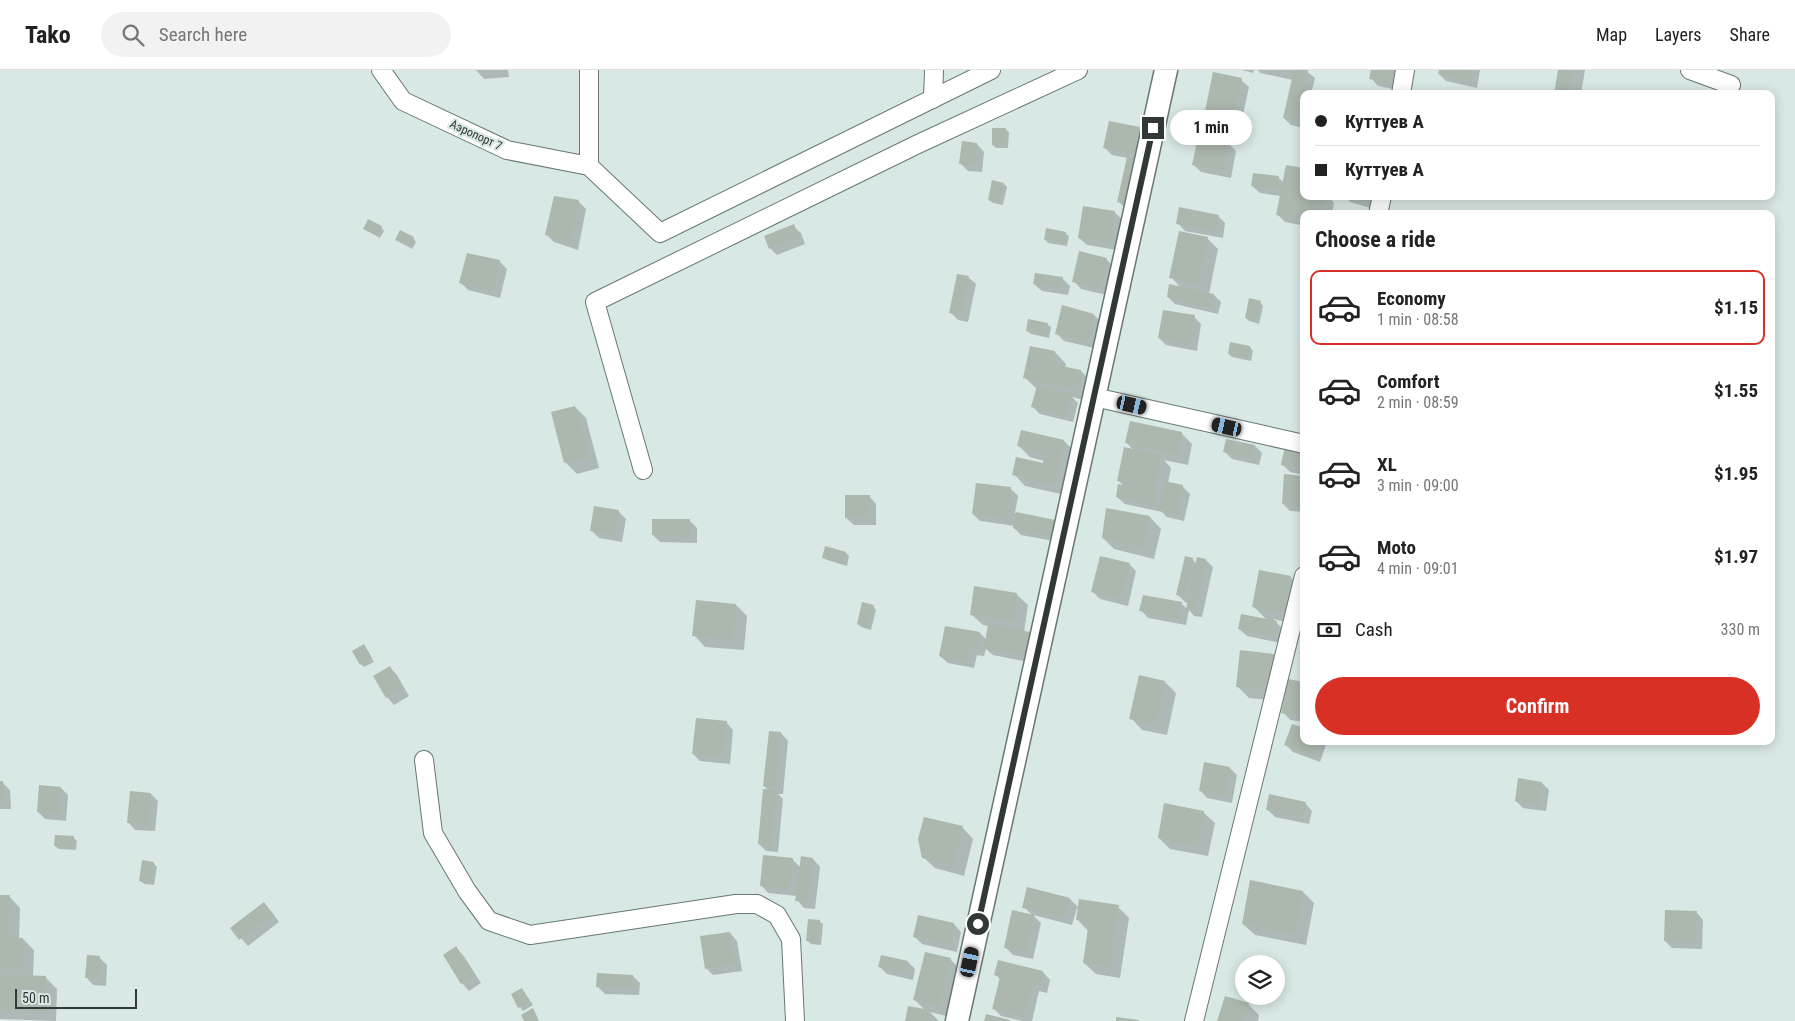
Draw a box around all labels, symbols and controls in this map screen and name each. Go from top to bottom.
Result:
search box [101,12,451,57]
text: Tako [25,21,71,49]
icon: search [119,21,147,49]
text: Search here [159,23,247,46]
text: Map [1596,24,1627,45]
text: Layers [1655,24,1702,45]
text: Share [1730,24,1770,45]
callout: 1 min [1170,110,1253,146]
text: Куттуев А [1345,110,1424,133]
street label: Аэропорт 7 [448,117,504,153]
route end [1142,117,1164,139]
text: 1 min [1193,118,1229,137]
text: Куттуев А [1345,158,1424,181]
text: Choose a ride [1315,227,1436,252]
icon: car [1317,285,1362,330]
text: Economy [1377,287,1446,310]
text: $1.15 [1714,296,1758,319]
text: 1 min · 08:58 [1377,310,1459,329]
icon: car [1317,368,1362,413]
text: Comfort [1377,370,1440,393]
text: $1.55 [1714,379,1758,402]
text: 2 min · 08:59 [1377,393,1459,412]
car [1115,394,1148,416]
car [1210,416,1243,438]
icon: car [1317,451,1362,496]
text: XL [1377,453,1397,476]
text: $1.95 [1714,462,1758,485]
text: 3 min · 09:00 [1377,476,1459,495]
icon: car [1317,534,1362,579]
text: Moto [1377,536,1416,559]
text: $1.97 [1714,545,1758,568]
text: 4 min · 09:01 [1377,559,1459,578]
icon: cash [1315,616,1343,644]
text: Cash [1355,618,1393,641]
text: 330 m [1721,620,1760,639]
button: Confirm [1315,677,1760,735]
route start [967,913,989,935]
car [959,946,980,978]
map controls [1235,955,1285,1005]
button: layers [1235,955,1285,1005]
scale bar [15,986,138,1009]
text: 50 m [22,990,50,1006]

